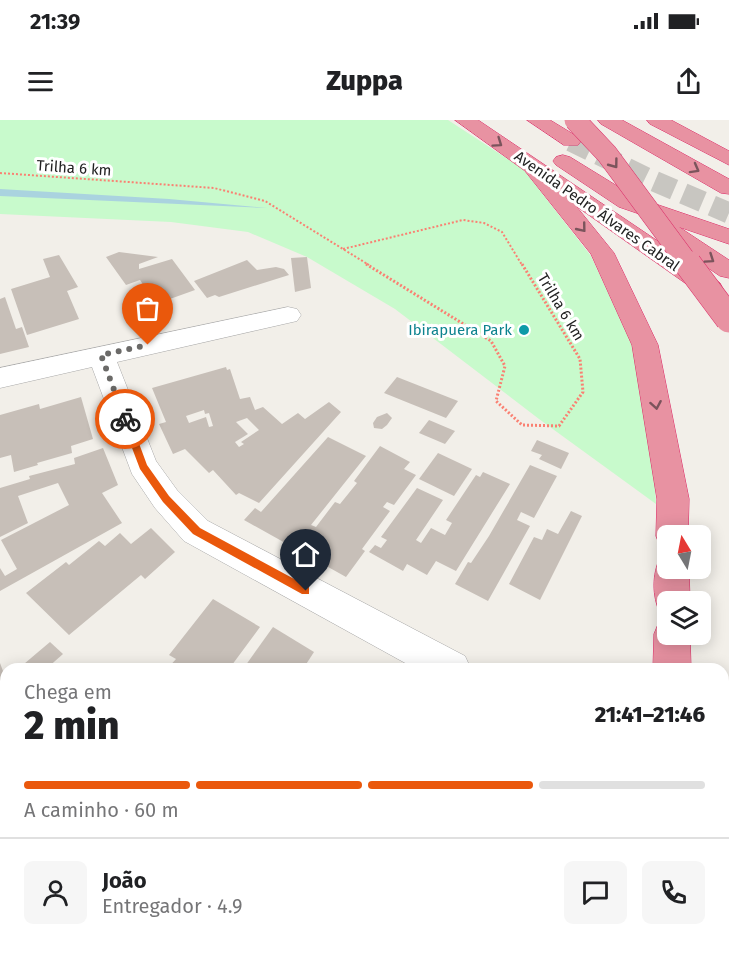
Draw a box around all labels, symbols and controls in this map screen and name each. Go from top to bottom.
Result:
text: 21:39 [30,8,80,35]
icon: menu [24,65,57,98]
text: Zuppa [326,65,403,97]
icon: share [672,65,705,98]
one-way arrow [492,136,503,147]
street label: Avenida Pedro Álvares Cabral [511,147,683,275]
street label: Trilha 6 km [36,156,112,180]
one-way arrow [607,157,618,168]
one-way arrow [689,162,699,174]
one-way arrow [574,221,585,232]
one-way arrow [704,252,715,263]
street label: Trilha 6 km [534,270,588,344]
pin [122,283,173,345]
icon: bag [131,292,164,325]
place label: Ibirapuera Park [408,321,512,339]
marker: Ibirapuera Park [517,323,531,337]
courier [95,389,155,449]
one-way arrow [649,400,662,410]
icon: bike [109,403,142,436]
north arrow [657,525,711,579]
map controls [657,525,711,645]
pin [280,529,331,591]
icon: home [289,538,322,571]
button: layers [657,591,711,645]
text: Chega em [24,680,112,704]
text: 21:41–21:46 [595,701,705,728]
text: 2 min [24,703,120,749]
text: A caminho · 60 m [24,798,179,822]
button: person [24,861,87,924]
button: chat [564,861,627,924]
button: phone [642,861,705,924]
text: João [102,867,147,894]
text: Entregador · 4.9 [102,894,243,918]

